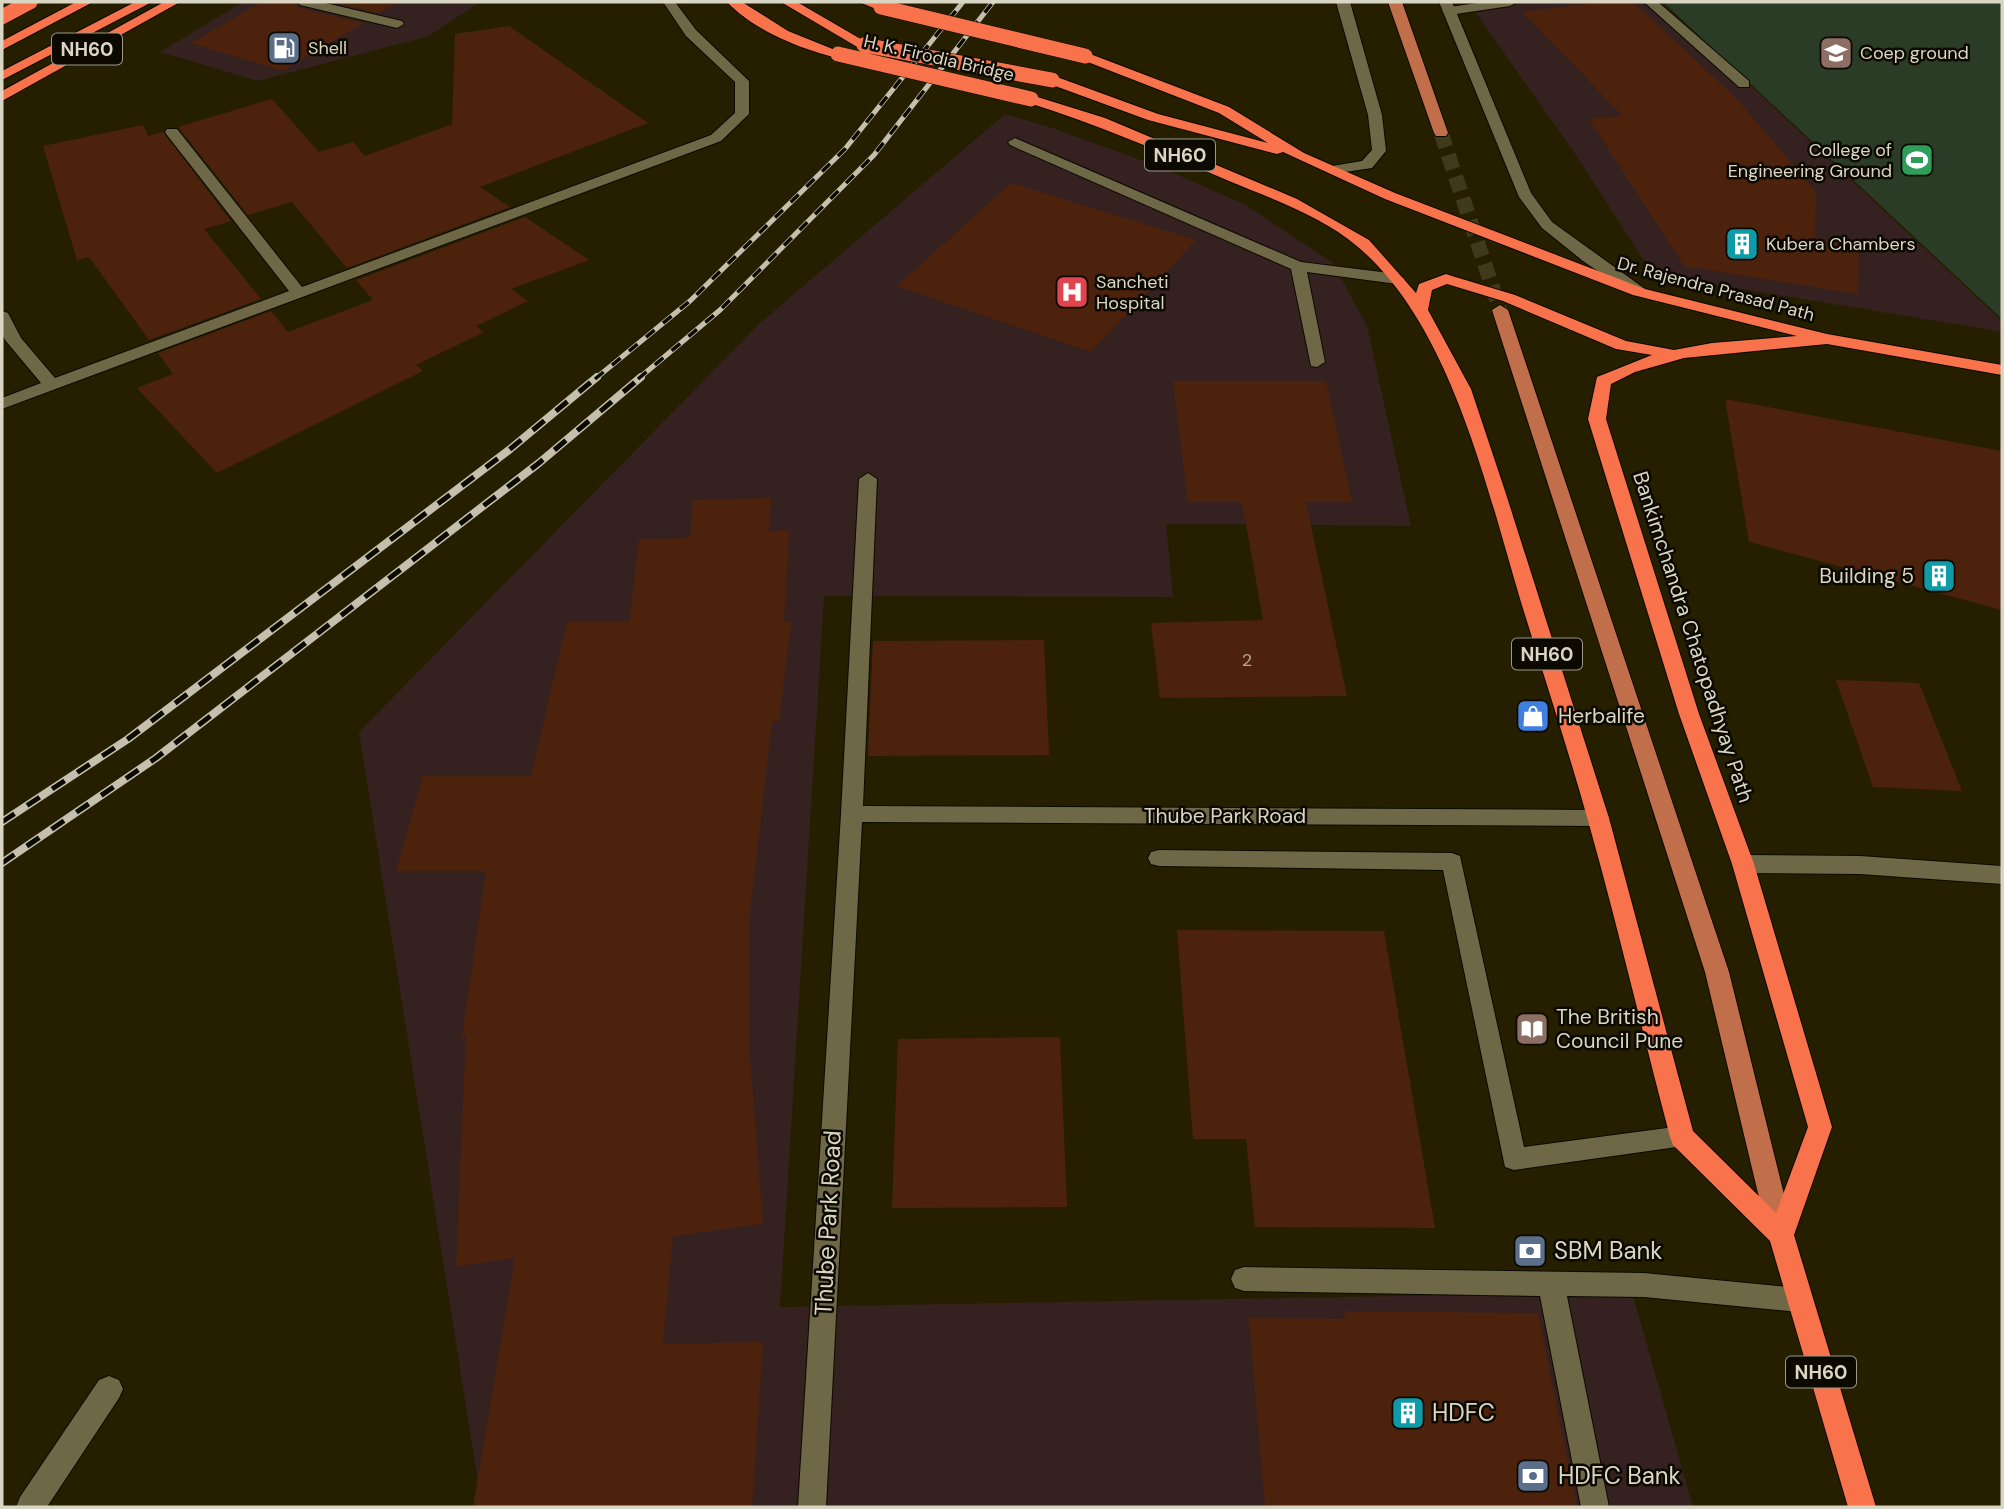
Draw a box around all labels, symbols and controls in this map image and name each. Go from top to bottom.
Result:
fuel station icon: Shell [265,29,303,67]
street label: H. K. Firodia Bridge [861,29,1017,87]
road number: NH60 [52,34,122,64]
school or university icon: Coep ground [1817,34,1855,72]
place label: Shell [308,36,347,60]
place label: Coep ground [1860,41,1969,65]
place label: College of Engineering Ground [1728,138,1892,183]
road number: NH60 [1145,140,1215,170]
sports icon: College of Engineering Ground [1898,141,1936,179]
building icon: Kubera Chambers [1723,225,1761,263]
place label: Kubera Chambers [1766,232,1916,256]
street label: Dr. Rajendra Prasad Path [1615,251,1817,327]
place label: Sancheti Hospital [1096,270,1169,315]
hospital icon: Sancheti Hospital [1053,273,1091,311]
street label: Bankimchandra Chatopadhyay Path [1626,468,1760,806]
building icon: Building 5 [1920,557,1958,595]
place label: Building 5 [1819,562,1914,590]
road number: NH60 [1512,638,1582,670]
house number: 2 [1242,648,1252,672]
shop icon: Herbalife [1514,697,1552,735]
place label: Herbalife [1558,702,1645,730]
street label: Thube Park Road [1144,802,1306,830]
place label: The British Council Pune [1556,1003,1683,1055]
library icon: The British Council Pune [1513,1010,1551,1048]
street label: Thube Park Road [807,1129,848,1317]
bank icon: SBM Bank [1511,1232,1549,1270]
place label: SBM Bank [1554,1235,1662,1266]
road number: NH60 [1786,1356,1856,1388]
building icon: HDFC [1389,1394,1427,1432]
place label: HDFC [1432,1397,1495,1428]
bank icon: HDFC Bank [1514,1457,1552,1495]
place label: HDFC Bank [1558,1460,1681,1491]

